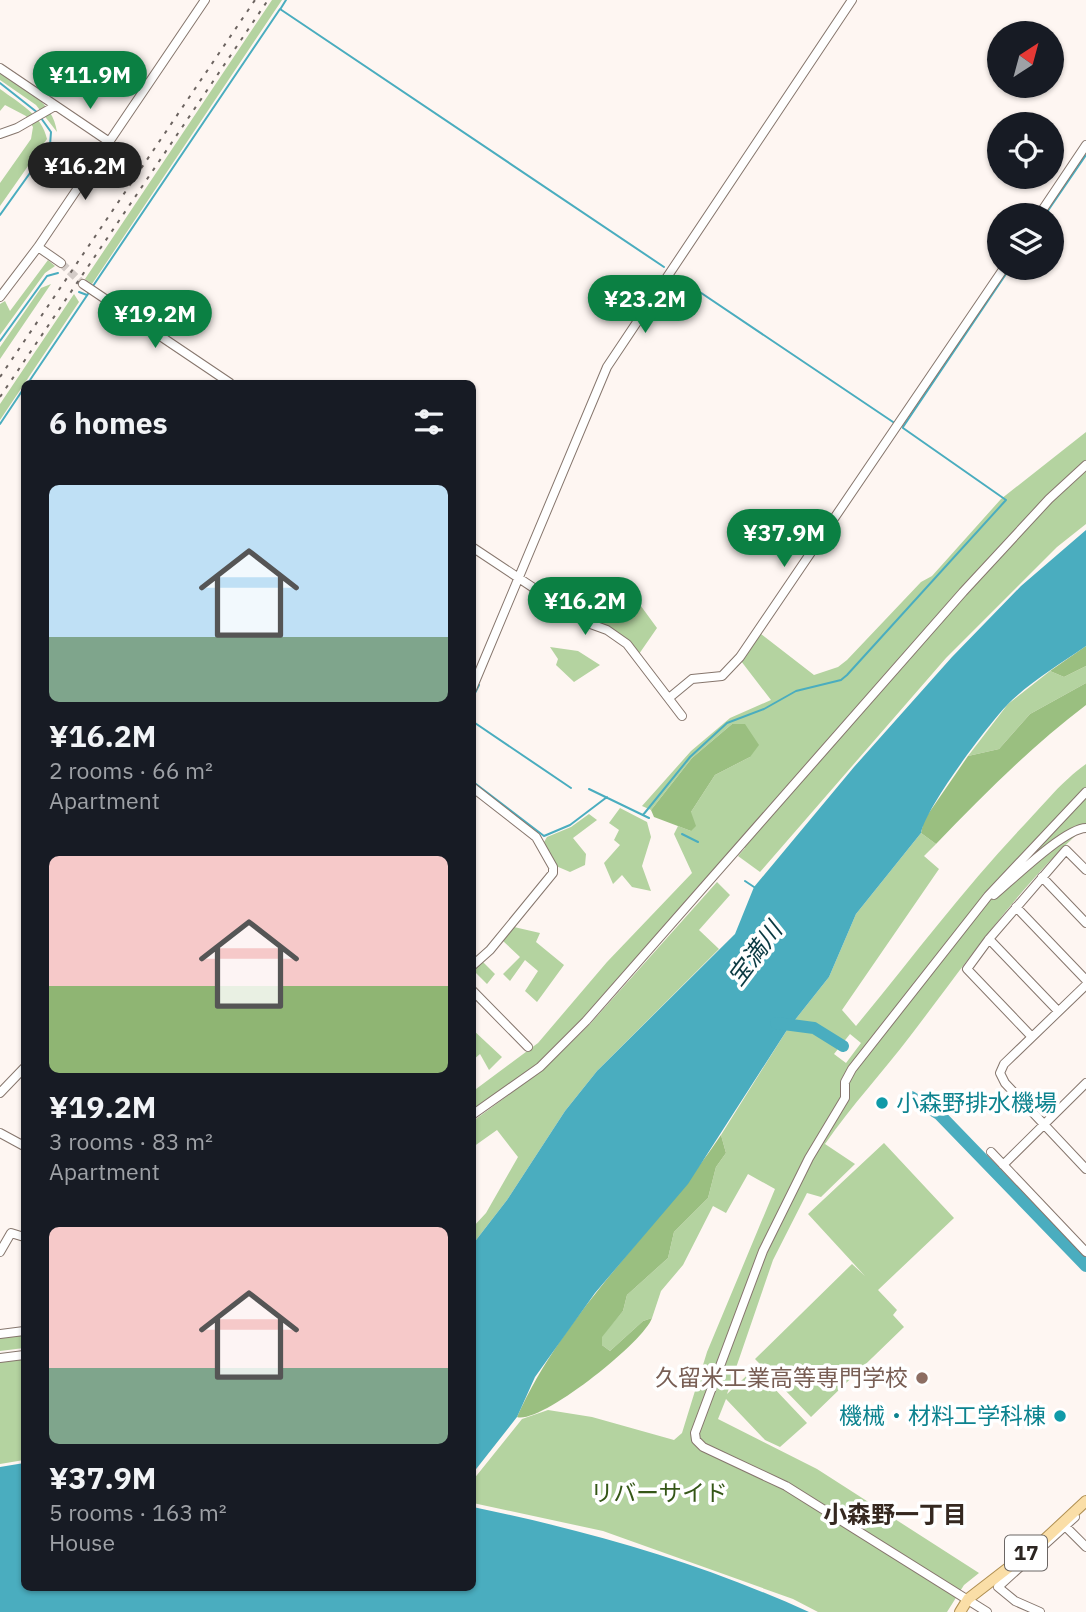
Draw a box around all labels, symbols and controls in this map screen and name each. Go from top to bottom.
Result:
north arrow [987,21,1064,98]
map controls [987,21,1064,280]
pin: ¥11.9M [33,52,147,111]
text: ¥11.9M [49,59,131,89]
button: locate [987,112,1064,189]
pin: ¥16.2M [28,142,142,202]
text: ¥16.2M [44,150,126,180]
button: layers [987,203,1064,280]
pin: ¥23.2M [588,276,702,335]
text: ¥23.2M [604,283,686,313]
pin: ¥19.2M [98,290,212,350]
text: ¥19.2M [114,298,196,328]
text: 6 homes [49,403,168,442]
icon: filters [410,403,448,441]
pin: ¥37.9M [727,510,841,569]
text: ¥37.9M [743,517,825,547]
icon: home [186,530,312,656]
pin: ¥16.2M [528,578,642,637]
text: ¥16.2M [544,585,626,615]
text: ¥16.2M [49,716,156,755]
text: 2 rooms · 66 m² [49,755,213,785]
text: Apartment [49,785,160,815]
icon: home [186,901,312,1027]
water label: 宝満川 [720,913,790,992]
text: ¥19.2M [49,1087,156,1126]
place label: 小森野排水機場 [896,1087,1057,1117]
marker: 小森野排水機場 [874,1095,890,1111]
text: 3 rooms · 83 m² [49,1126,213,1156]
text: Apartment [49,1156,160,1186]
icon: home [186,1272,312,1398]
place label: 久留米工業高等専門学校 [655,1362,908,1392]
marker: 久留米工業高等専門学校 [914,1370,930,1386]
place label: 機械・材料工学科棟 [839,1400,1046,1430]
marker: 機械・材料工学科棟 [1052,1408,1068,1424]
text: ¥37.9M [49,1458,156,1497]
park label: リバーサイド [590,1477,728,1507]
text: 5 rooms · 163 m² [49,1497,227,1527]
district label: 小森野一丁目 [823,1498,967,1530]
text: House [49,1527,115,1557]
road number: 17 [1005,1536,1047,1570]

